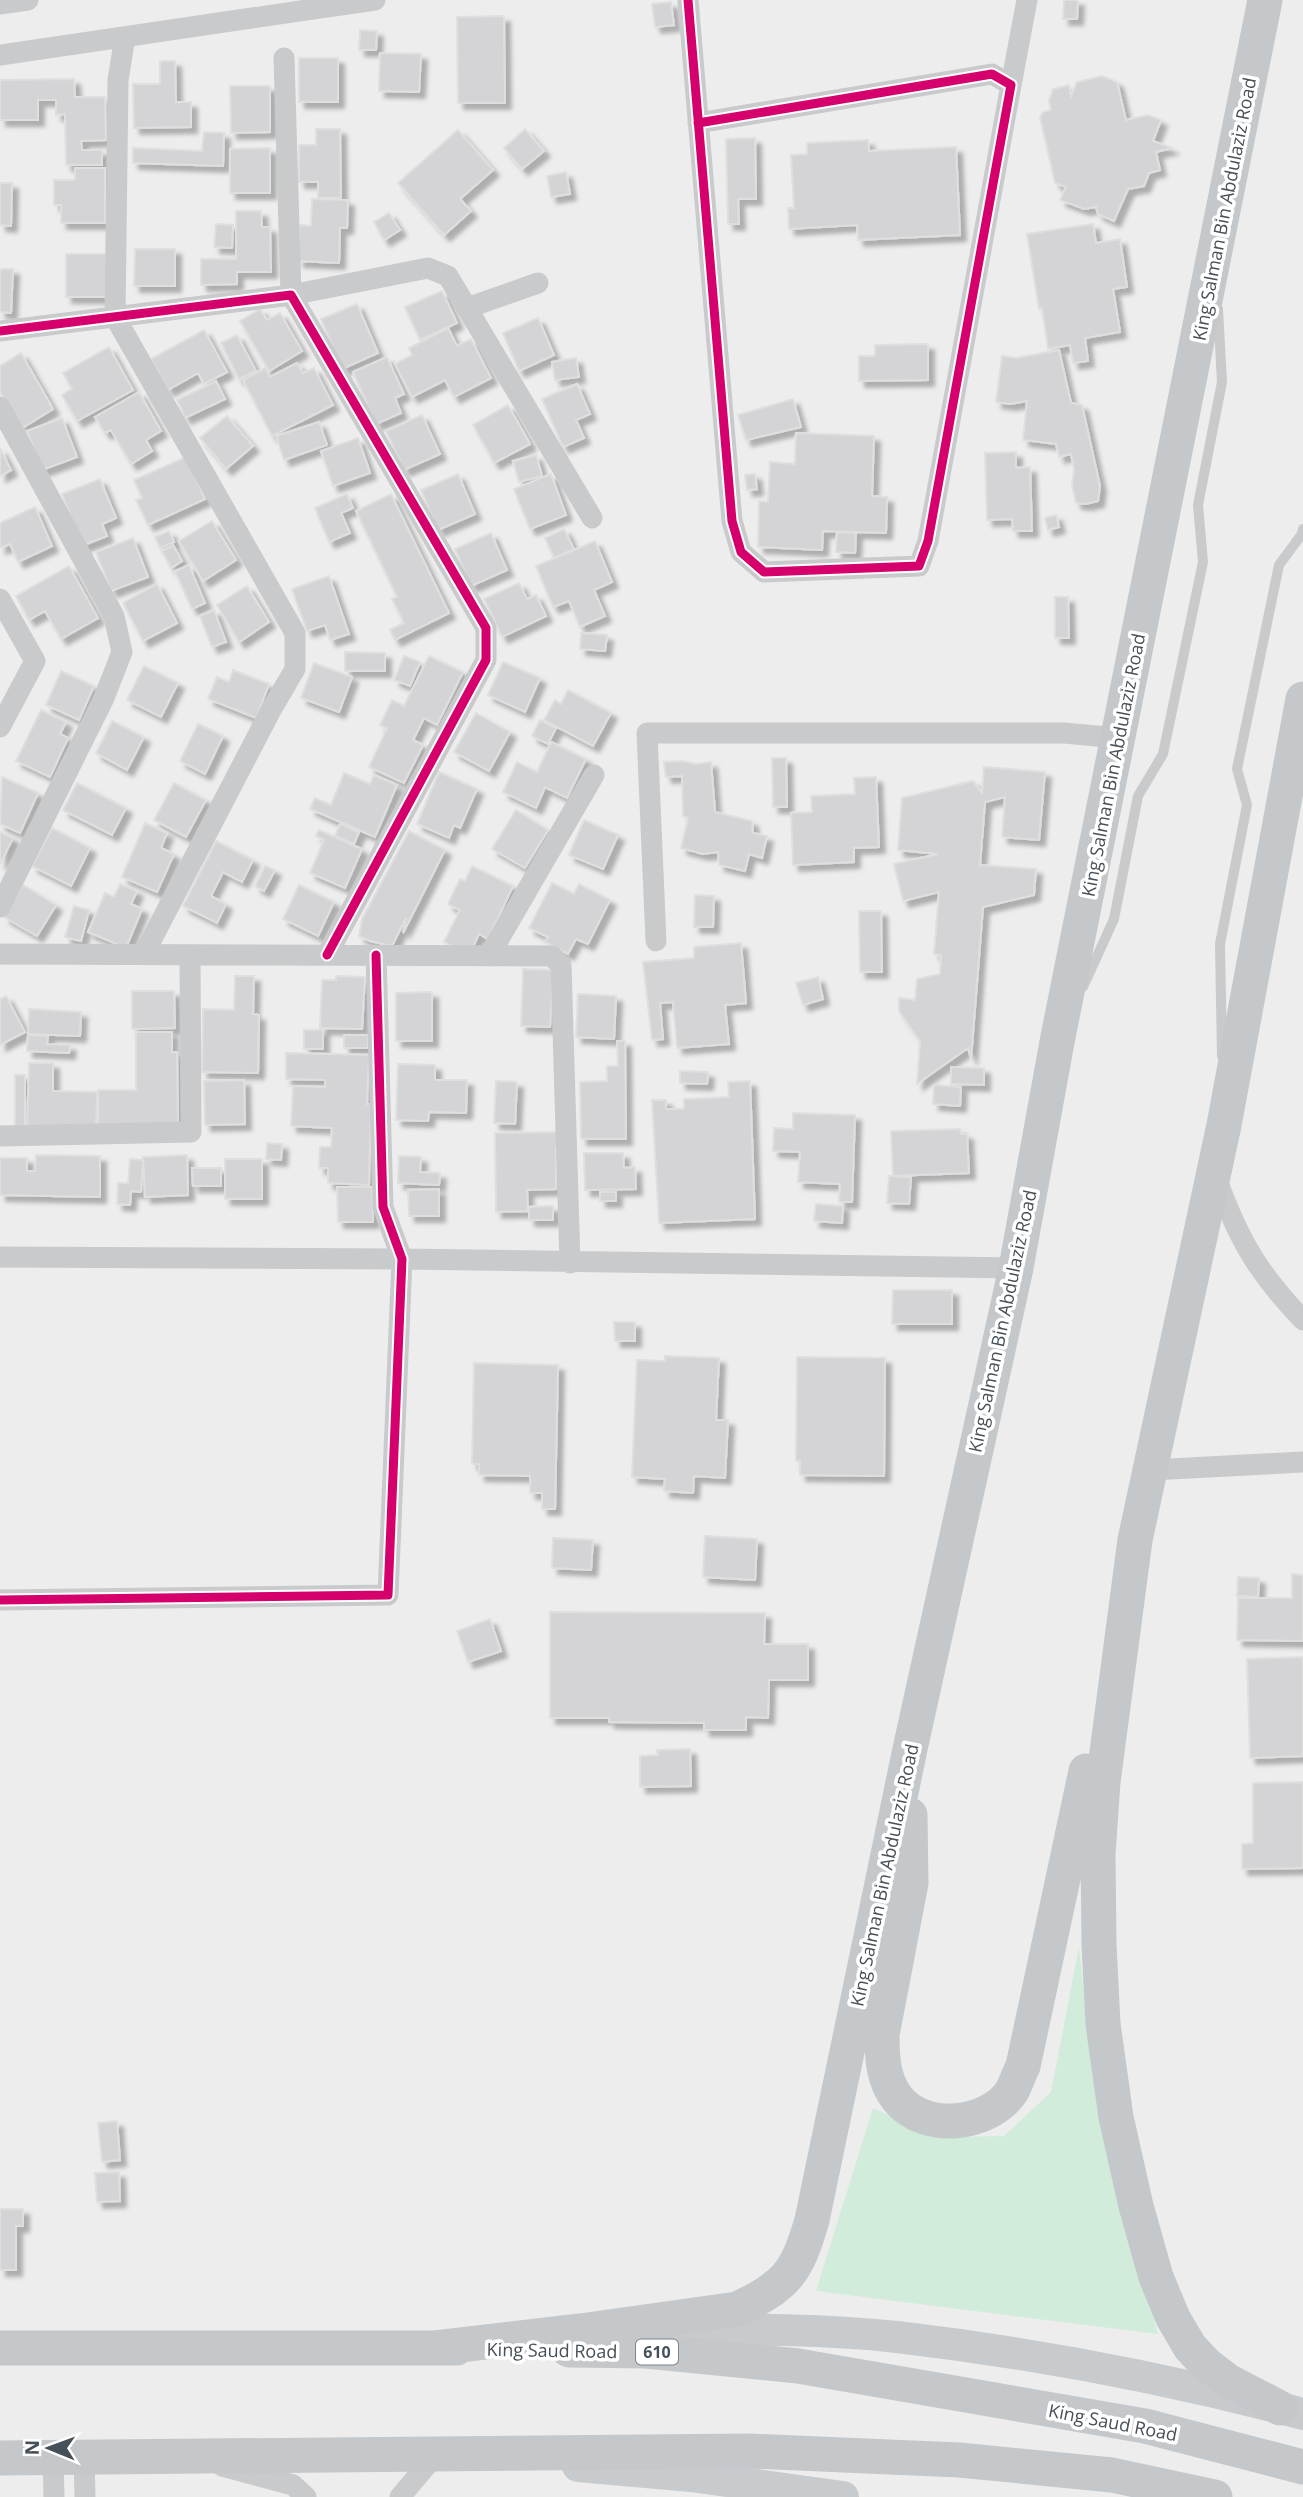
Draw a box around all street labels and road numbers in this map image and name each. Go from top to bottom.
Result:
street label: King Salman Bin Abdulaziz Road [1187,75,1261,343]
street label: King Salman Bin Abdulaziz Road [1076,631,1150,899]
street label: King Salman Bin Abdulaziz Road [962,1188,1042,1454]
street label: King Salman Bin Abdulaziz Road [844,1742,924,2008]
street label: King Saud Road [486,2337,618,2363]
road number: 610 [636,2340,678,2364]
street label: King Saud Road [1047,2398,1179,2446]

